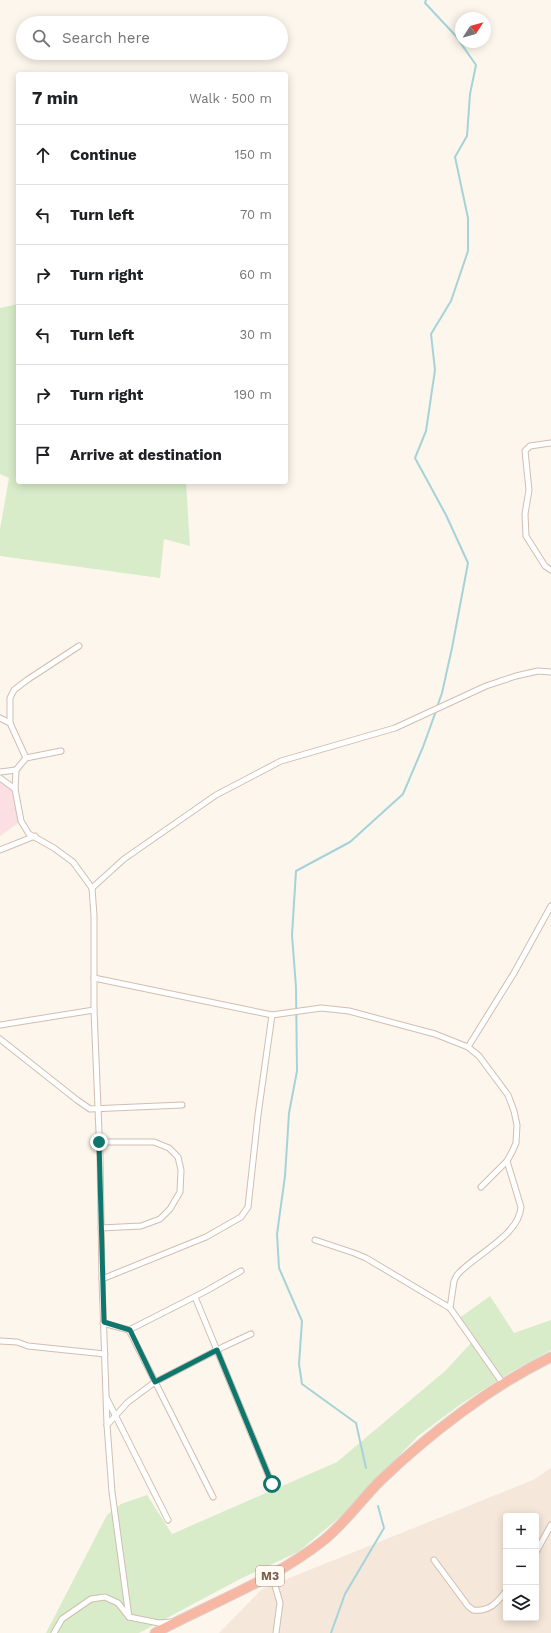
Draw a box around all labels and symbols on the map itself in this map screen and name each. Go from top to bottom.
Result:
north arrow [455,12,491,48]
route end [90,1133,108,1151]
route start [263,1475,281,1493]
road number: M3 [256,1566,284,1586]

